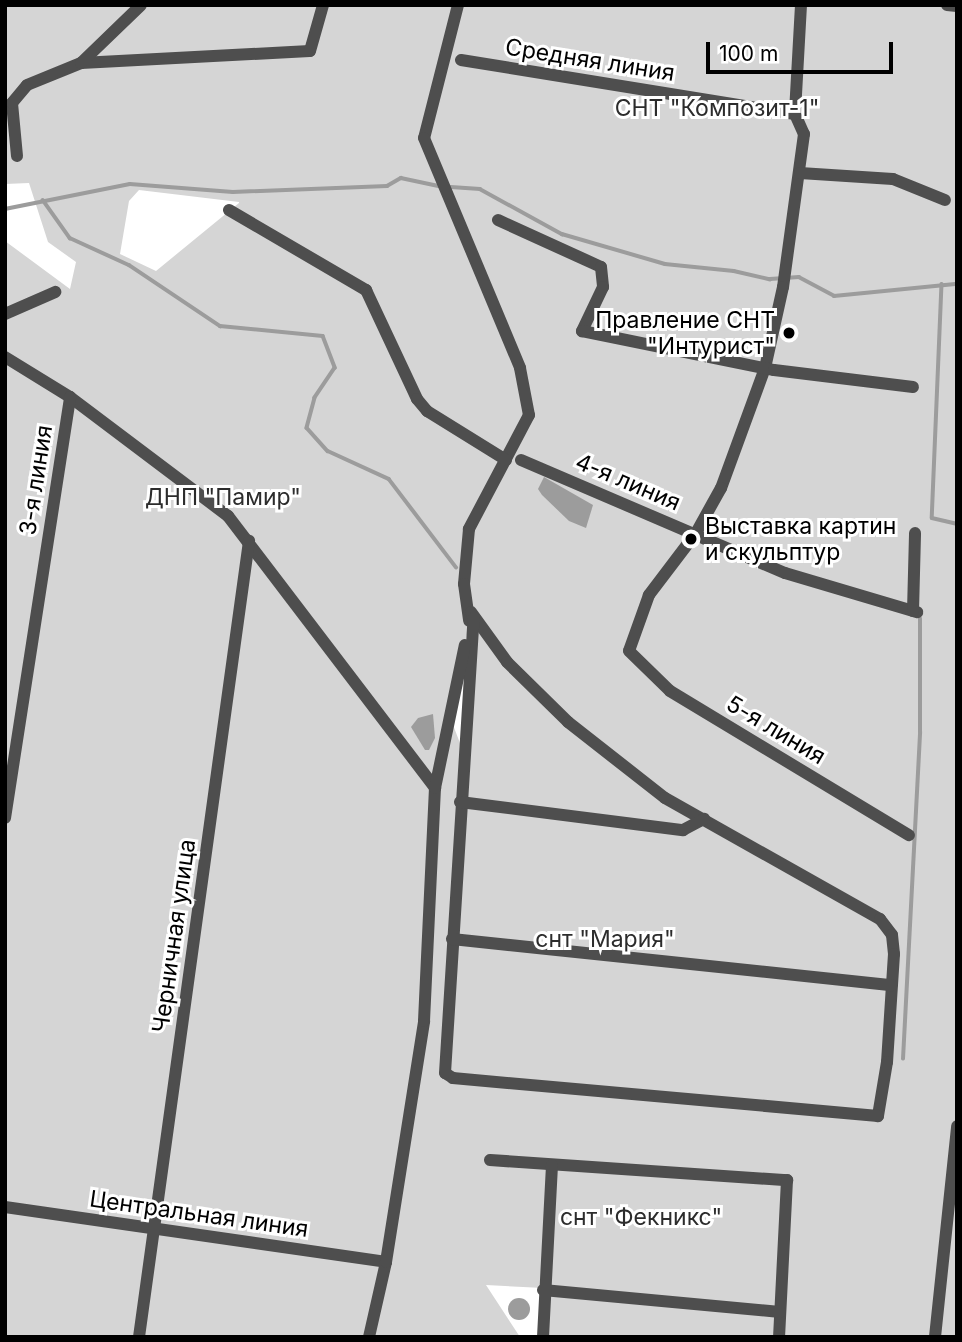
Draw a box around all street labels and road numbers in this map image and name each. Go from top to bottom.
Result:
street label: Средняя линия [503,33,677,87]
street label: 3-я линия [14,423,58,537]
street label: 4-я линия [571,448,685,516]
street label: 5-я линия [722,690,830,770]
street label: Черничная улица [147,837,201,1035]
street label: Центральная линия [88,1185,310,1243]

